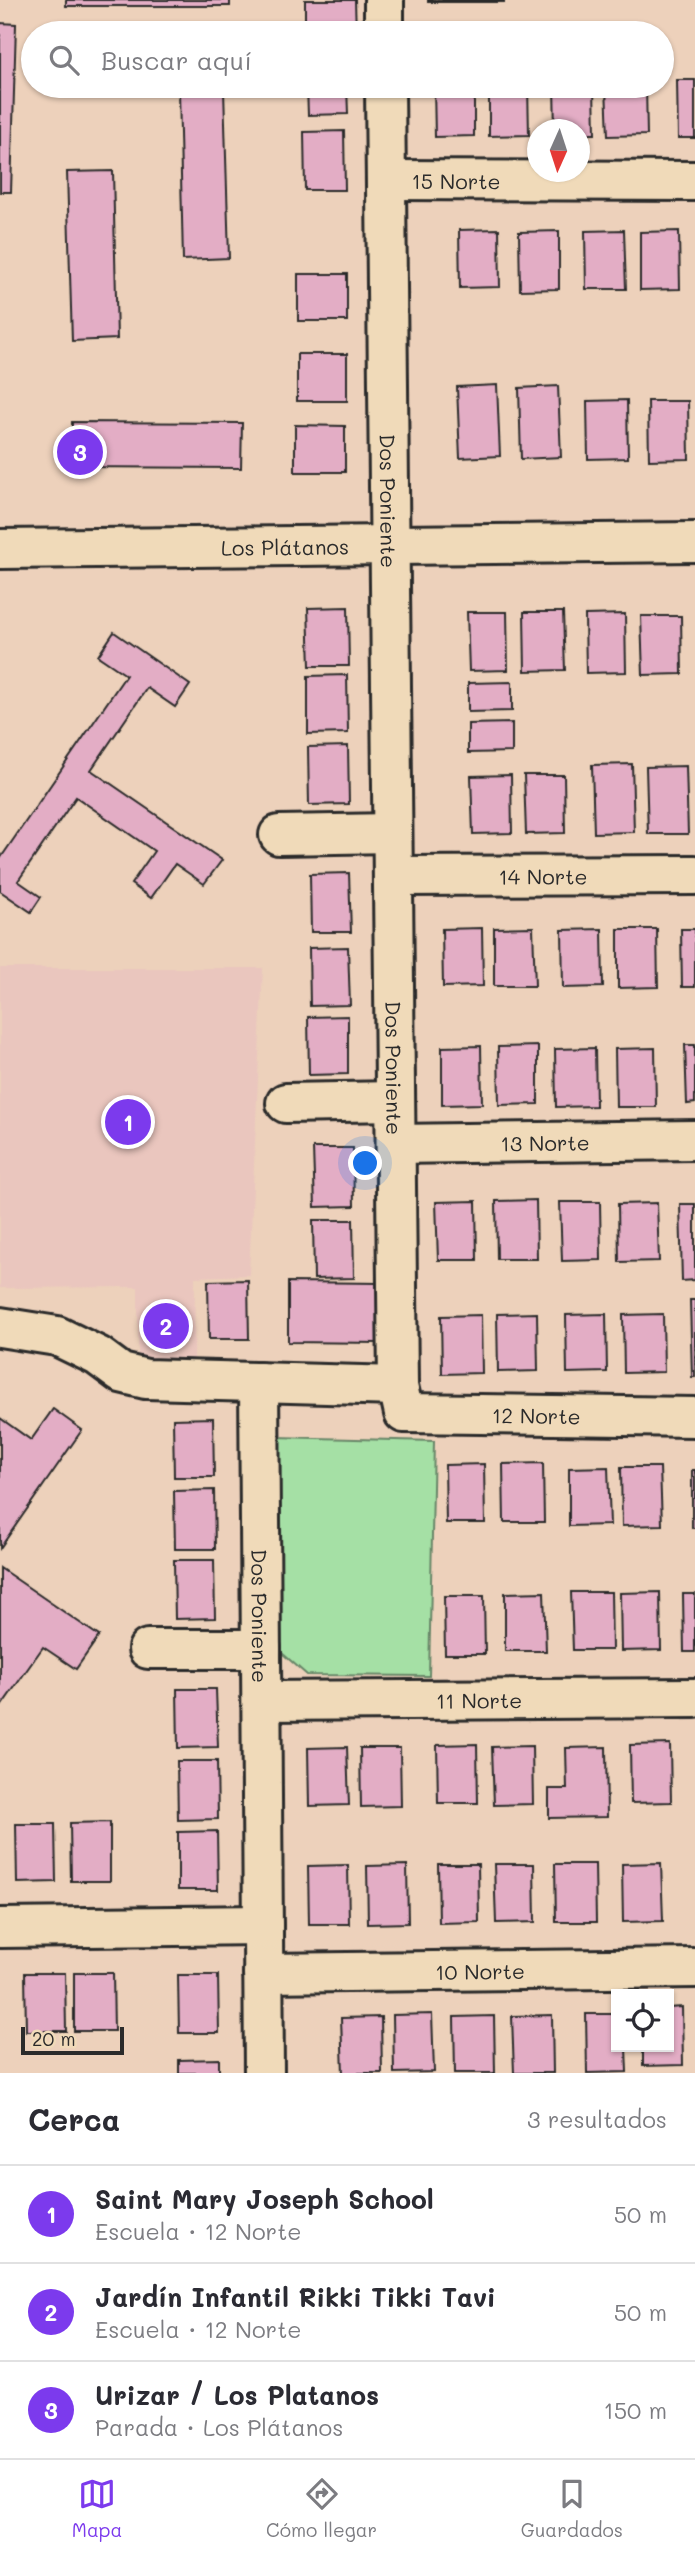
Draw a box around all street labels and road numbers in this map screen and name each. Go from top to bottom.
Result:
street label: 15 Norte [411,167,501,194]
street label: Dos Poniente [375,434,403,568]
street label: Los Plátanos [221,532,349,560]
street label: 14 Norte [498,862,588,889]
street label: Dos Poniente [381,1001,409,1135]
street label: 13 Norte [500,1128,590,1156]
street label: 12 Norte [492,1401,581,1429]
street label: Dos Poniente [247,1549,275,1683]
street label: 11 Norte [436,1686,522,1713]
street label: 10 Norte [435,1956,525,1985]

